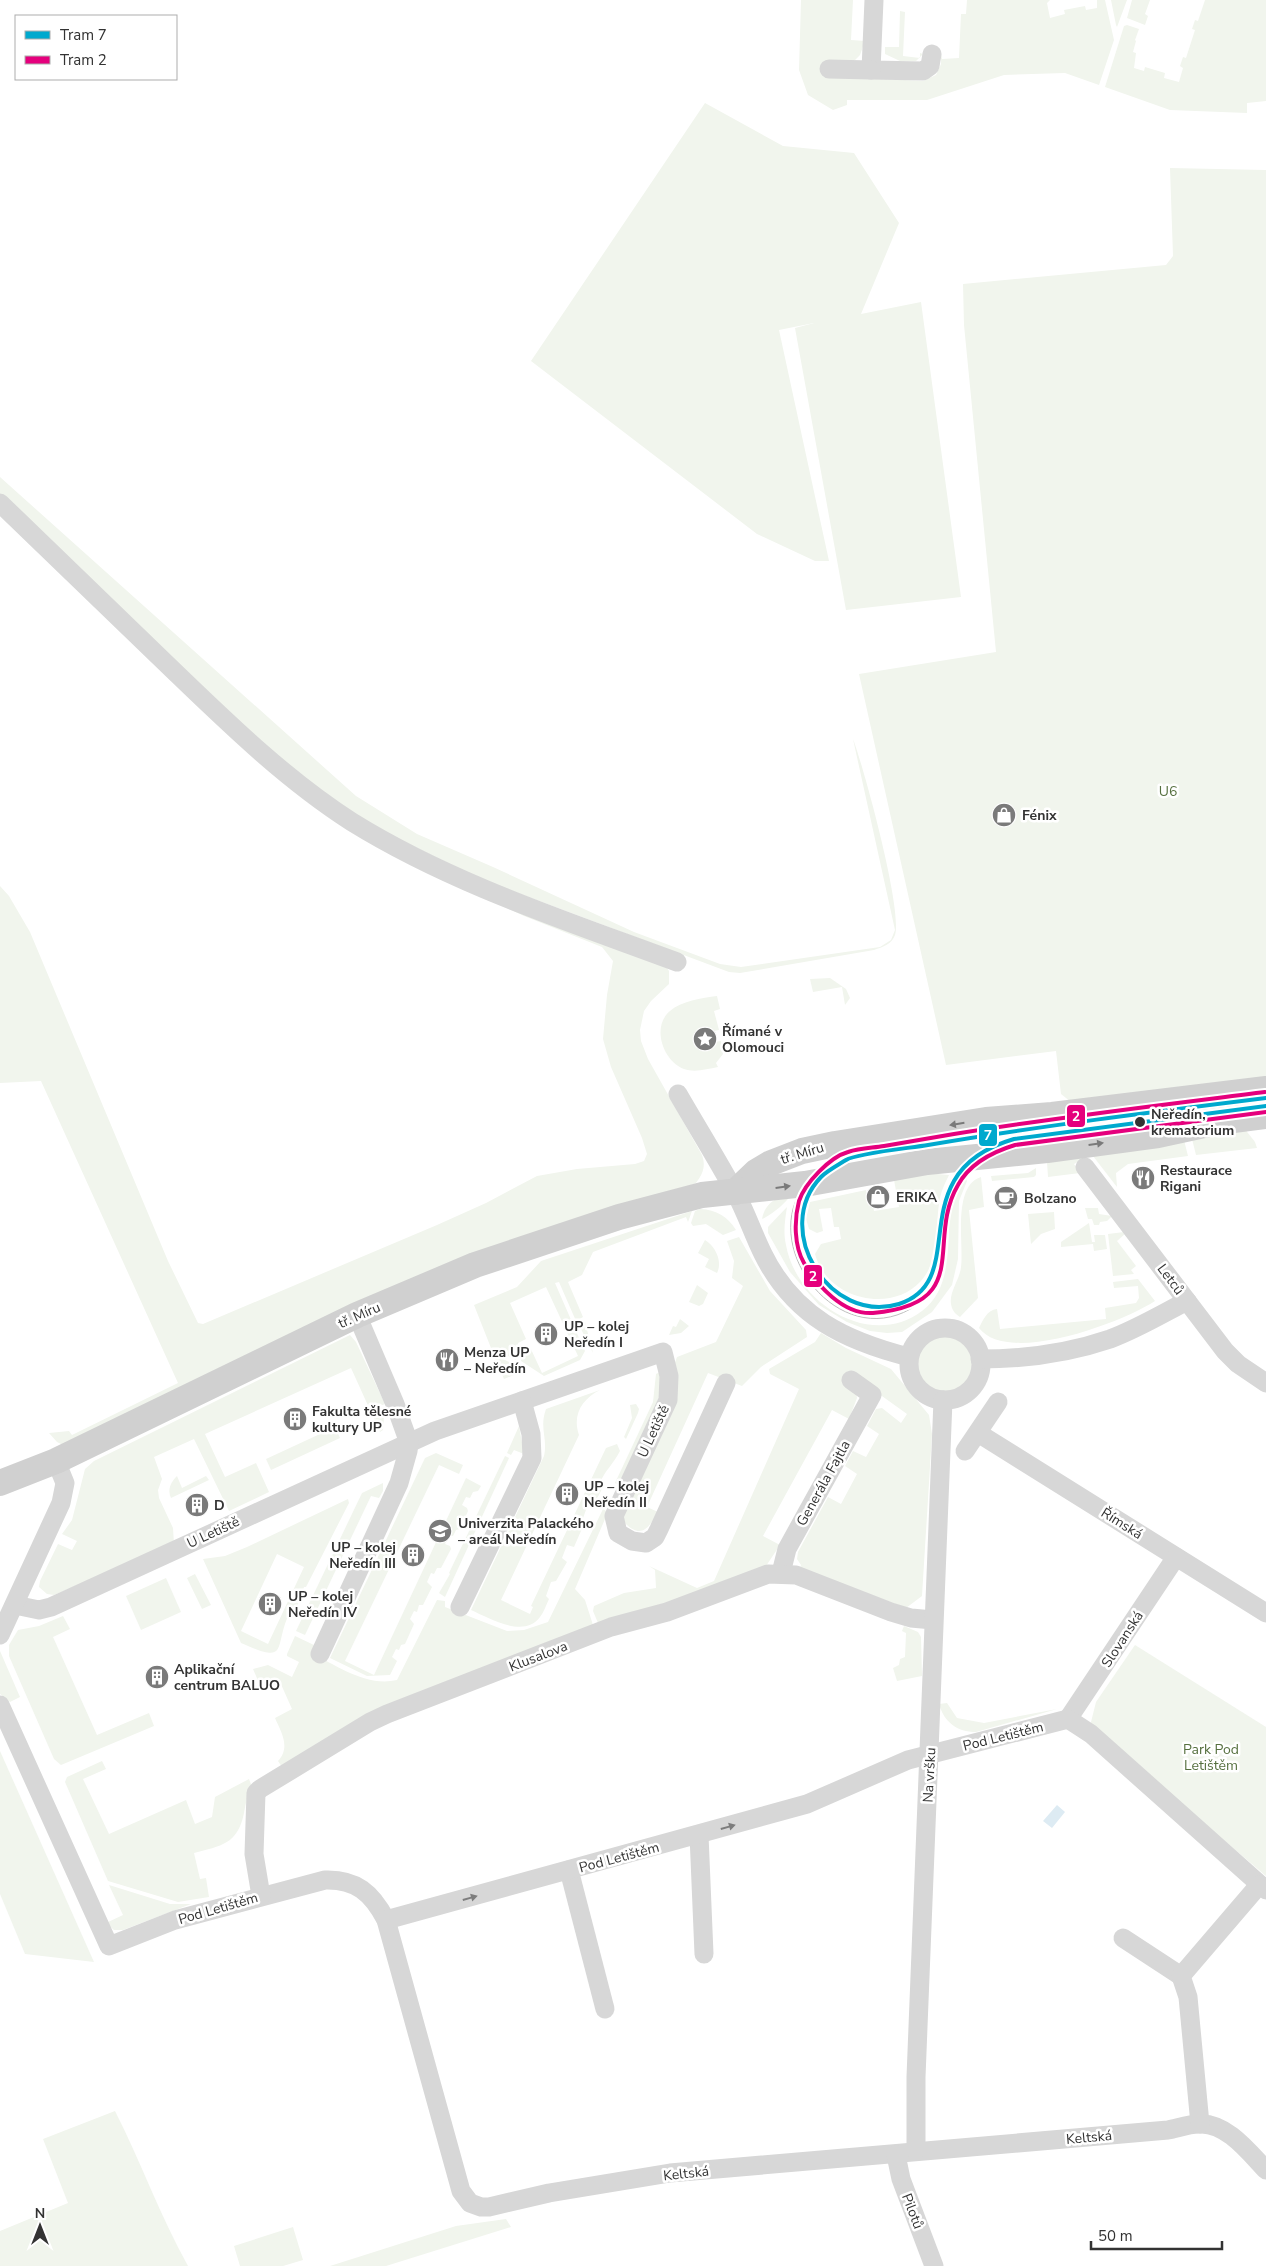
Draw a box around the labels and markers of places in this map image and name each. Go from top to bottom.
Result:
shop icon: Fénix [991,802,1017,828]
place label: Fénix [1022,806,1057,825]
place label: Římané v Olomouci [722,1022,784,1057]
place icon: Římané v Olomouci [692,1026,718,1052]
place label: Neředín, krematorium [1151,1105,1234,1140]
marker: Neředín, krematorium [1133,1115,1147,1129]
place label: Restaurace Rigani [1160,1161,1232,1196]
restaurant icon: Restaurace Rigani [1130,1165,1156,1191]
shop icon: ERIKA [865,1184,891,1210]
cafe icon: Bolzano [993,1185,1019,1211]
place label: ERIKA [896,1188,938,1207]
place label: Bolzano [1024,1189,1077,1208]
place label: UP – kolej Neředín I [564,1317,629,1352]
building icon: UP – kolej Neředín I [533,1321,559,1347]
place label: Menza UP – Neředín [464,1343,529,1378]
restaurant icon: Menza UP – Neředín [434,1347,460,1373]
place label: Fakulta tělesné kultury UP [312,1402,412,1437]
building icon: Fakulta tělesné kultury UP [282,1406,308,1432]
place label: UP – kolej Neředín II [584,1477,649,1512]
building icon: UP – kolej Neředín II [554,1481,580,1507]
building icon: D [184,1492,210,1518]
place label: D [214,1496,225,1515]
place label: Univerzita Palackého – areál Neředín [458,1514,594,1549]
school or university icon: Univerzita Palackého – areál Neředín [427,1518,453,1544]
place label: UP – kolej Neředín III [329,1538,396,1573]
building icon: UP – kolej Neředín III [400,1542,426,1568]
place label: UP – kolej Neředín IV [288,1587,358,1622]
building icon: UP – kolej Neředín IV [257,1591,283,1617]
place label: Aplikační centrum BALUO [174,1660,280,1695]
building icon: Aplikační centrum BALUO [144,1664,170,1690]

